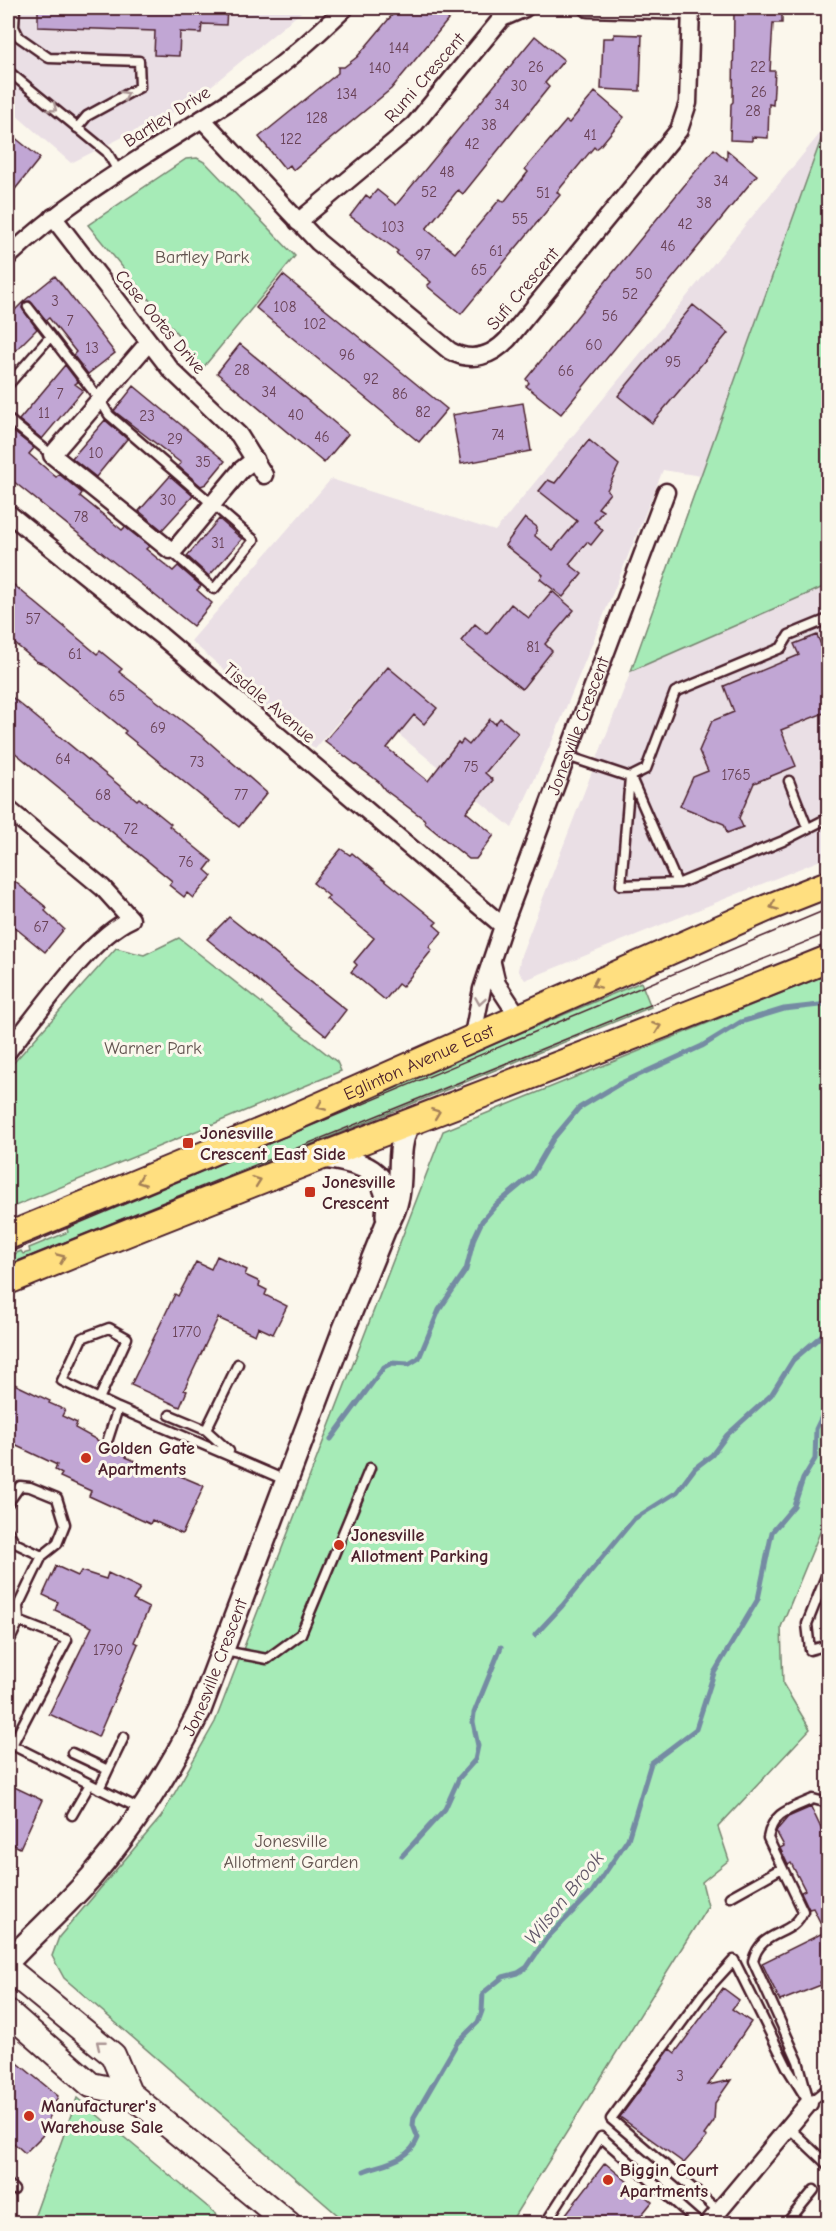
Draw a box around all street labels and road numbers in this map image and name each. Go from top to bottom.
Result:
street label: Rumi Crescent [380,28,470,127]
street label: Bartley Drive [120,82,214,152]
street label: Sufi Crescent [482,243,564,335]
street label: Case Ootes Drive [110,266,210,378]
street label: Jonesville Crescent [543,653,614,798]
street label: Tisdale Avenue [219,658,319,748]
street label: Eglinton Avenue East [340,1019,498,1105]
street label: Jonesville Crescent [178,1595,252,1740]

